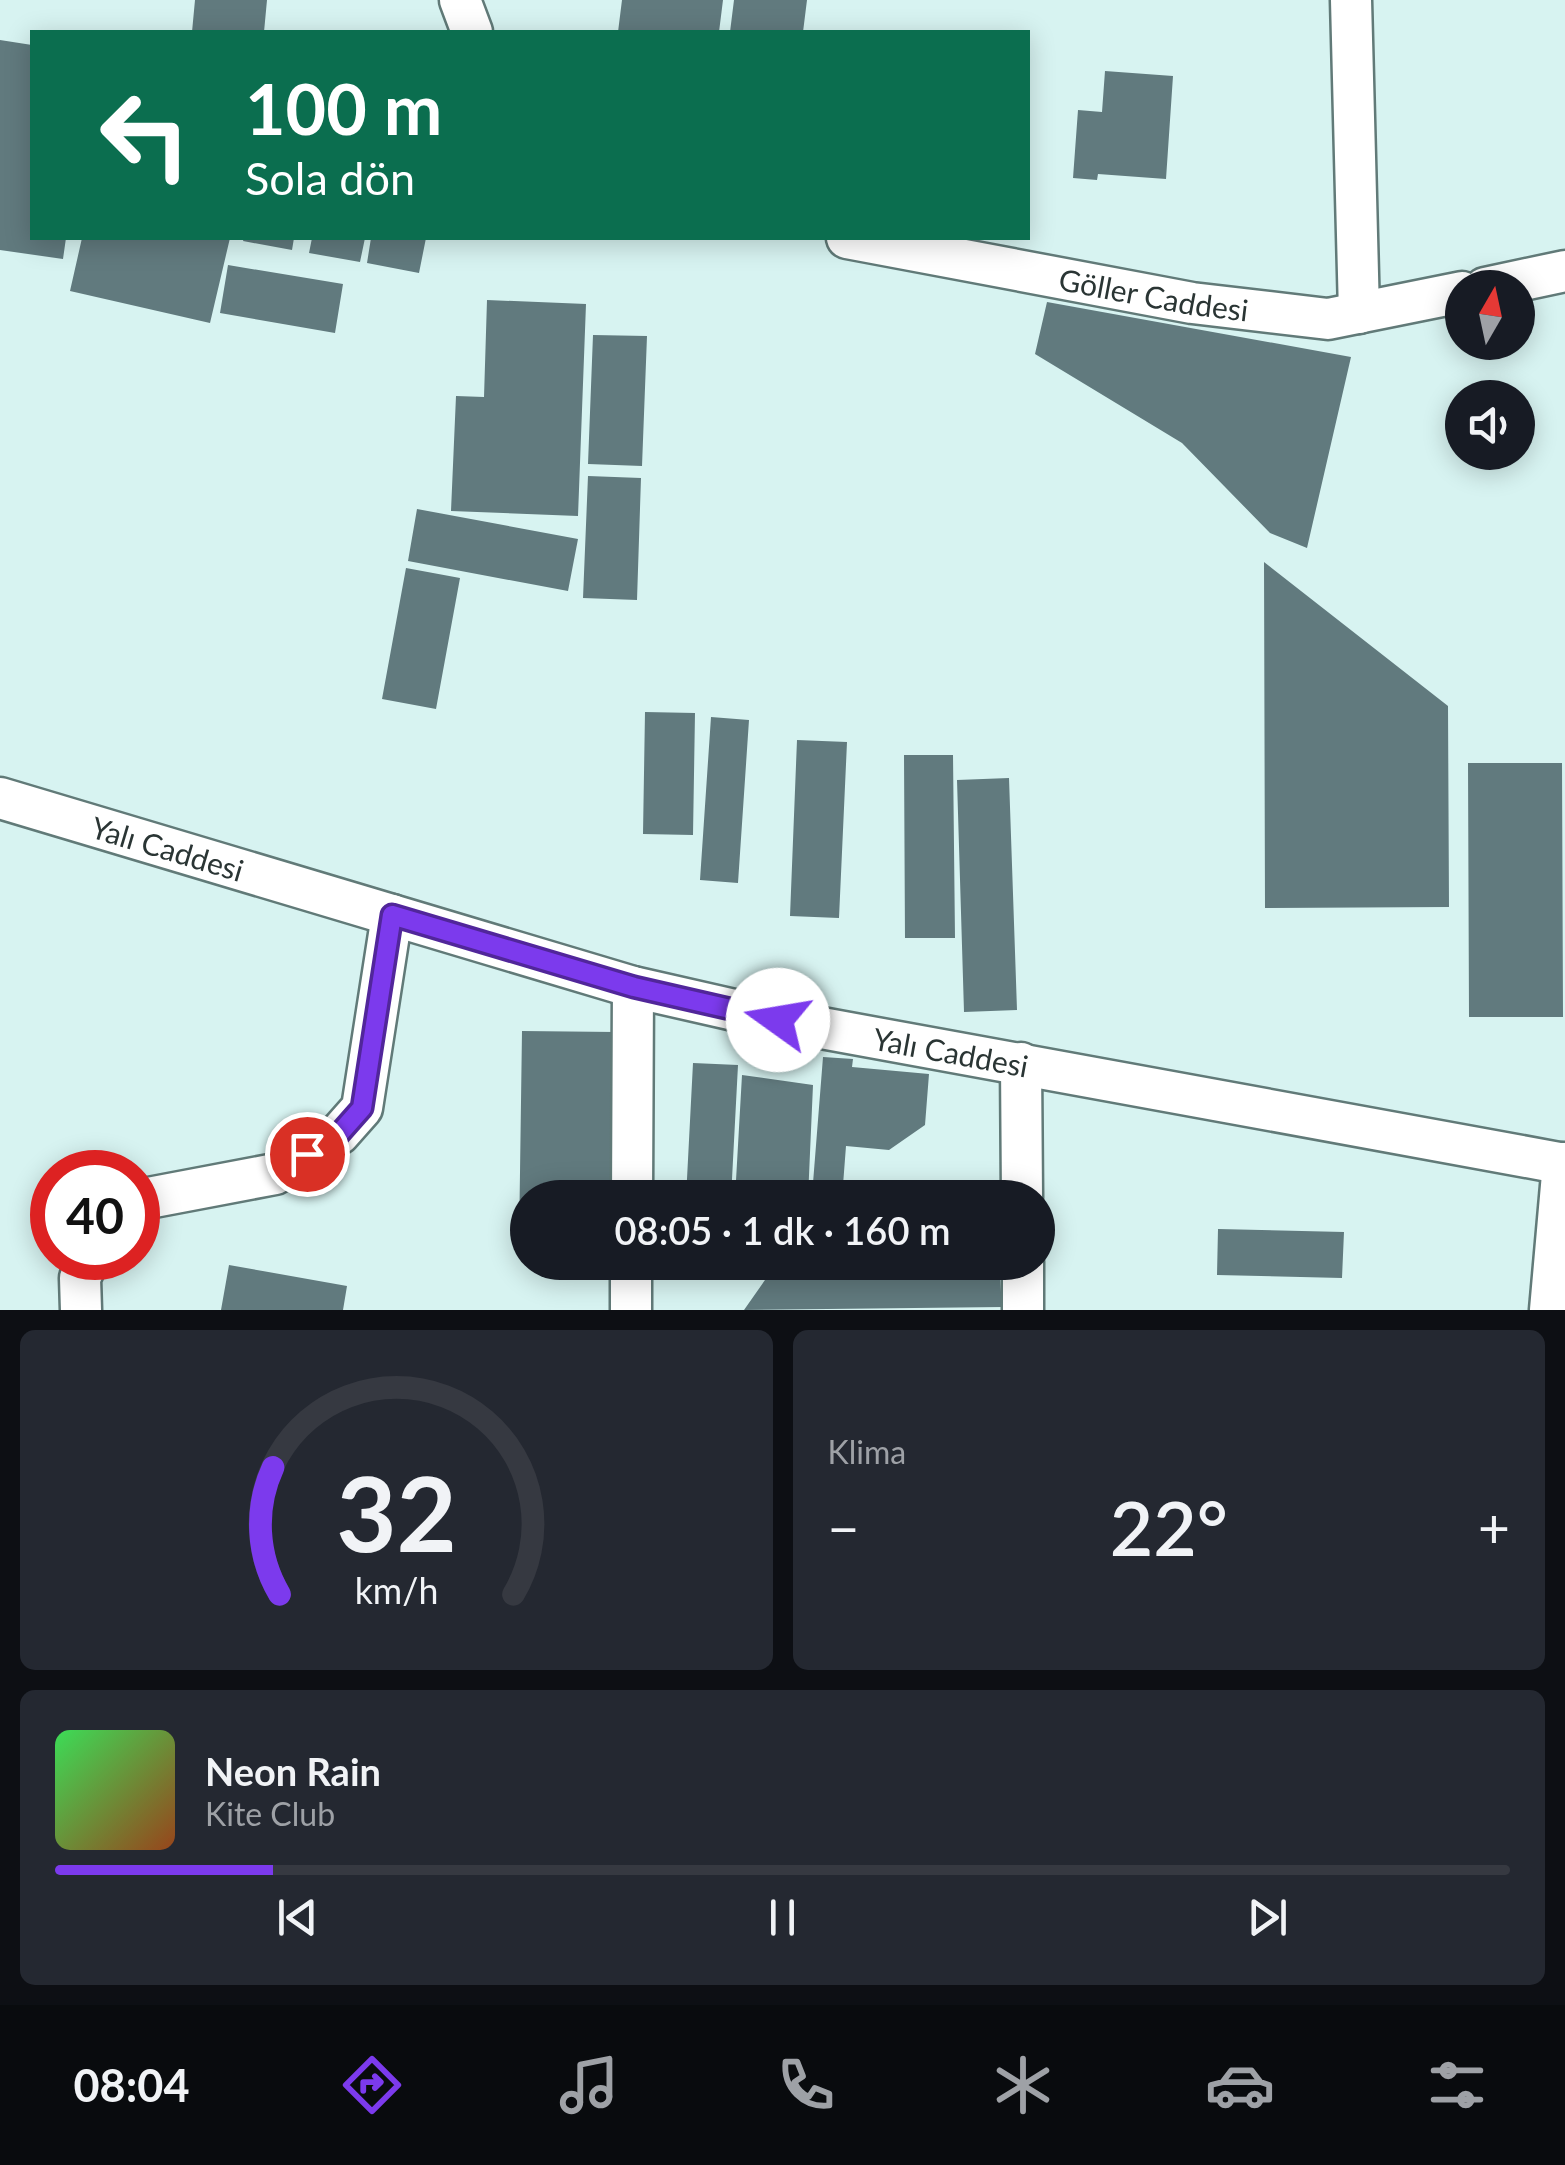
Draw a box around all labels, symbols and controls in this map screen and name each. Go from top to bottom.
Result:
text: 100 m [245,66,442,150]
icon: left [80,70,210,200]
text: Sola dön [245,151,415,205]
street label: Göller Caddesi [1056,260,1250,327]
north arrow [1445,270,1535,360]
map controls [1445,270,1535,470]
button: sound [1445,380,1535,470]
street label: Yalı Caddesi [87,808,248,888]
position arrow [726,968,830,1072]
street label: Yalı Caddesi [870,1020,1031,1083]
pin [265,1112,350,1197]
icon: arrive [280,1127,335,1182]
speed limit sign: 40 [30,1150,160,1280]
text: 08:05 · 1 dk · 160 m [615,1207,950,1253]
text: Klima [828,1432,906,1471]
text: 32 [336,1449,457,1574]
text: 22° [1110,1482,1228,1572]
text: − [828,1494,859,1560]
text: + [1478,1494,1510,1560]
text: km/h [354,1569,438,1612]
text: Neon Rain [205,1748,381,1794]
text: Kite Club [205,1794,335,1833]
icon: previous [270,1890,325,1945]
icon: pause [755,1890,810,1945]
icon: next [1240,1890,1295,1945]
icon: directions [337,2050,407,2120]
icon: music [554,2050,624,2120]
icon: phone [771,2050,841,2120]
icon: climate [988,2050,1058,2120]
icon: car [1205,2050,1275,2120]
icon: filters [1422,2050,1492,2120]
text: 08:04 [74,2058,190,2112]

